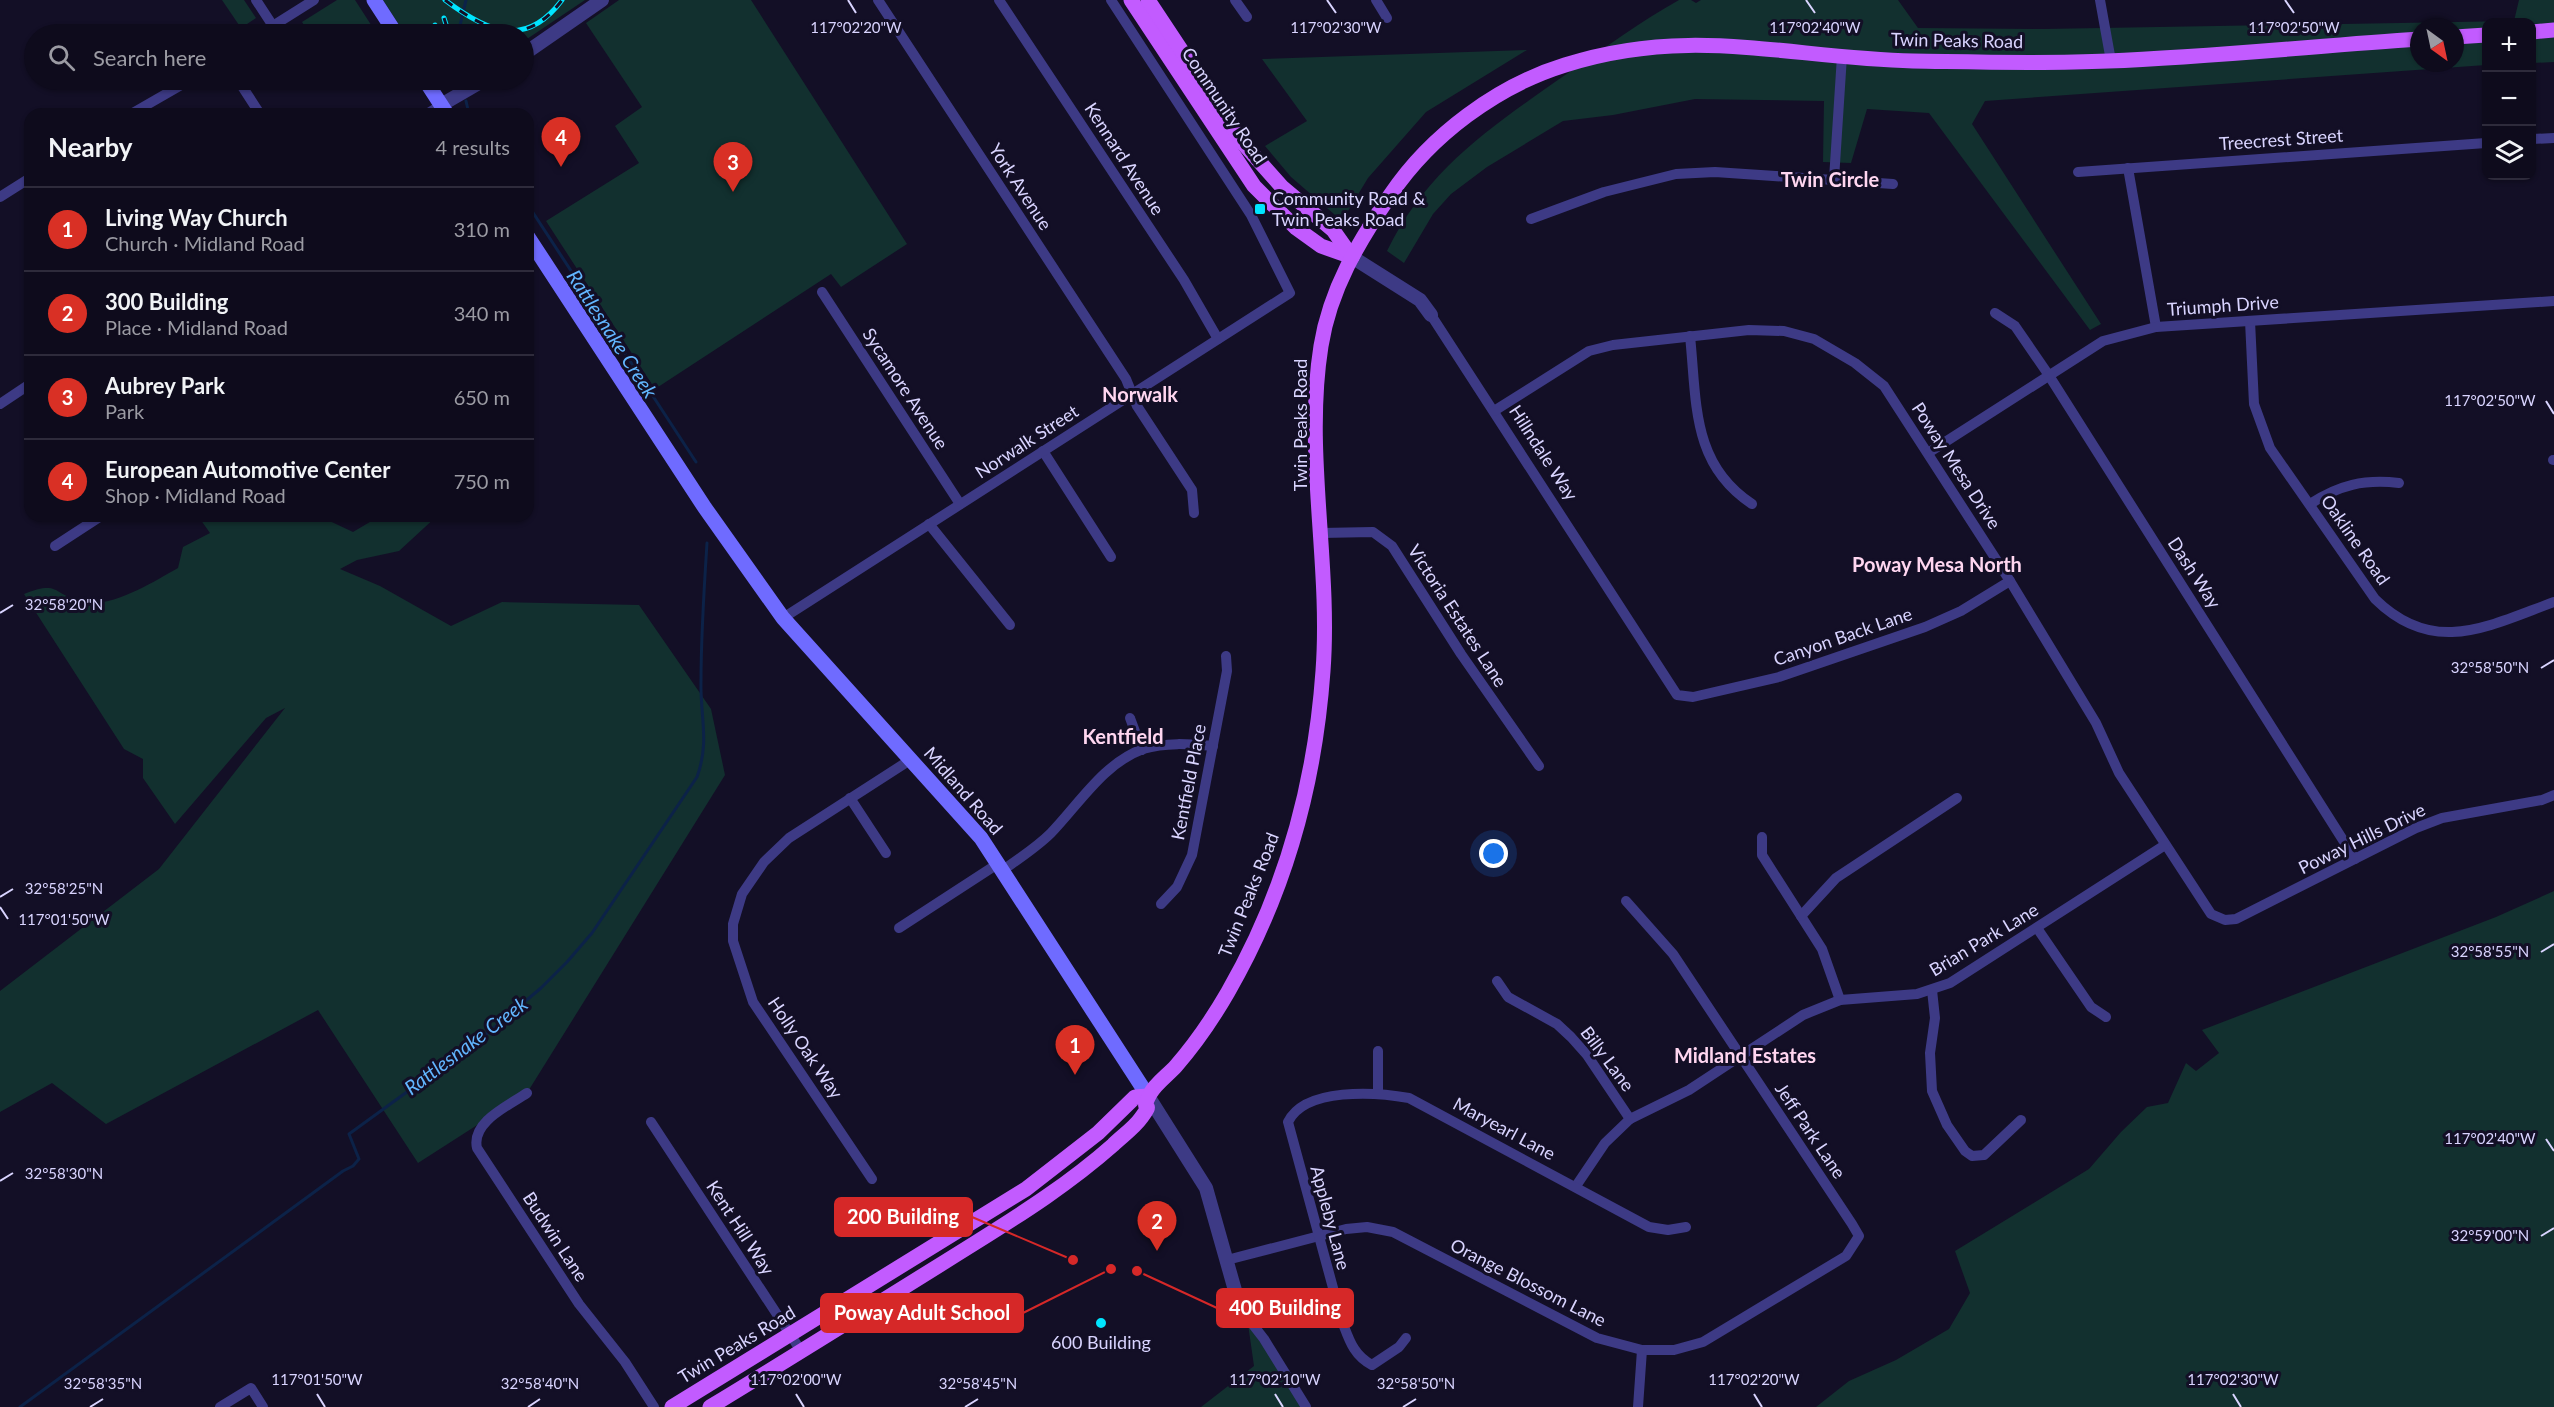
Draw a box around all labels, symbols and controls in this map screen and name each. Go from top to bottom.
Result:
text: 117°02'20"W [810,18,902,36]
text: 117°02'30"W [1290,18,1382,36]
text: 117°02'40"W [1769,18,1861,36]
text: 117°02'50"W [2248,18,2340,36]
north arrow [2410,18,2464,72]
map controls [2482,18,2536,180]
button: + [2482,18,2536,72]
search box [24,24,534,90]
street label: Twin Peaks Road [1891,28,2023,52]
icon: search [45,41,78,74]
street label: Community Road [1178,43,1272,168]
text: Search here [93,44,206,71]
button: − [2482,72,2536,126]
street label: Kennard Avenue [1080,98,1169,219]
pin: 4 [542,118,580,167]
street label: Treecrest Street [2218,124,2344,154]
button: layers [2482,126,2536,180]
text: Nearby [48,131,133,163]
text: 4 results [435,135,510,159]
street label: York Avenue [985,139,1057,234]
pin: 3 [714,142,752,192]
district label: Twin Circle [1781,167,1879,191]
place label: Community Road & Twin Peaks Road [1272,187,1425,230]
marker: Community Road & Twin Peaks Road [1253,202,1267,216]
text: Living Way Church [105,204,288,231]
text: 1 [62,217,73,241]
text: 310 m [454,217,510,241]
text: Church · Midland Road [105,231,305,255]
water label: Rattlesnake Creek [562,265,663,402]
text: 300 Building [105,288,228,315]
street label: Triumph Drive [2166,290,2280,320]
text: 2 [62,301,73,325]
text: 340 m [454,301,510,325]
text: Place · Midland Road [105,315,288,339]
street label: Sycamore Avenue [858,324,953,453]
street label: Twin Peaks Road [1289,359,1311,491]
text: Aubrey Park [105,372,225,399]
district label: Norwalk [1102,382,1178,406]
text: 3 [62,385,73,409]
text: 650 m [454,385,510,409]
text: 117°02'50"W [2444,391,2536,409]
street label: Poway Mesa Drive [1908,398,2006,533]
text: Park [105,399,144,423]
street label: Norwalk Street [971,399,1083,483]
street label: Hillndale Way [1505,401,1583,505]
text: European Automotive Center [105,456,391,483]
text: 4 [62,469,73,493]
text: 750 m [454,469,510,493]
text: Shop · Midland Road [105,483,286,507]
street label: Oakline Road [2317,490,2395,589]
street label: Dash Way [2164,533,2226,613]
street label: Victoria Estates Lane [1404,540,1512,691]
district label: Poway Mesa North [1852,552,2022,576]
text: 32°58'20"N [25,595,103,613]
street label: Canyon Back Lane [1770,602,1915,670]
text: 32°58'50"N [2451,658,2529,676]
street label: Kentfield Place [1166,722,1210,842]
district label: Kentfield [1082,724,1164,748]
street label: Midland Road [920,742,1008,839]
street label: Poway Hills Drive [2295,798,2429,878]
street label: Twin Peaks Road [1213,829,1283,960]
your location [1479,839,1508,868]
text: 32°58'25"N [25,879,103,897]
street label: Brian Park Lane [1925,898,2042,980]
text: 117°01'50"W [18,910,110,928]
text: 32°58'55"N [2451,942,2529,960]
water label: Rattlesnake Creek [399,991,532,1099]
street label: Holly Oak Way [764,992,848,1103]
street label: Billy Lane [1576,1022,1639,1095]
pin: 1 [1056,1026,1094,1075]
district label: Midland Estates [1674,1043,1816,1067]
street label: Jeff Park Lane [1771,1078,1851,1182]
street label: Maryearl Lane [1450,1092,1559,1164]
text: 117°02'40"W [2444,1129,2536,1147]
street label: Appleby Lane [1306,1163,1355,1272]
text: 32°58'30"N [25,1164,103,1182]
street label: Kent Hill Way [702,1176,780,1279]
street label: Budwin Lane [519,1188,593,1285]
callout: 200 Building [835,1198,972,1236]
pin: 2 [1138,1202,1176,1251]
text: 200 Building [847,1204,960,1228]
text: 32°59'00"N [2451,1226,2529,1244]
street label: Orange Blossom Lane [1447,1233,1610,1331]
callout: 400 Building [1217,1289,1353,1327]
callout: Poway Adult School [821,1294,1023,1332]
text: 400 Building [1229,1295,1342,1319]
text: Poway Adult School [834,1300,1010,1324]
street label: Twin Peaks Road [674,1301,799,1388]
marker: 600 Building [1094,1316,1108,1330]
place label: 600 Building [1051,1331,1151,1353]
text: 117°01'50"W [271,1370,363,1388]
text: 117°02'00"W [750,1370,842,1388]
text: 117°02'10"W [1229,1370,1321,1388]
text: 117°02'20"W [1708,1370,1800,1388]
text: 117°02'30"W [2187,1370,2279,1388]
text: 32°58'35"N [64,1374,142,1392]
text: 32°58'40"N [501,1374,579,1392]
text: 32°58'45"N [939,1374,1017,1392]
text: 32°58'50"N [1377,1374,1455,1392]

